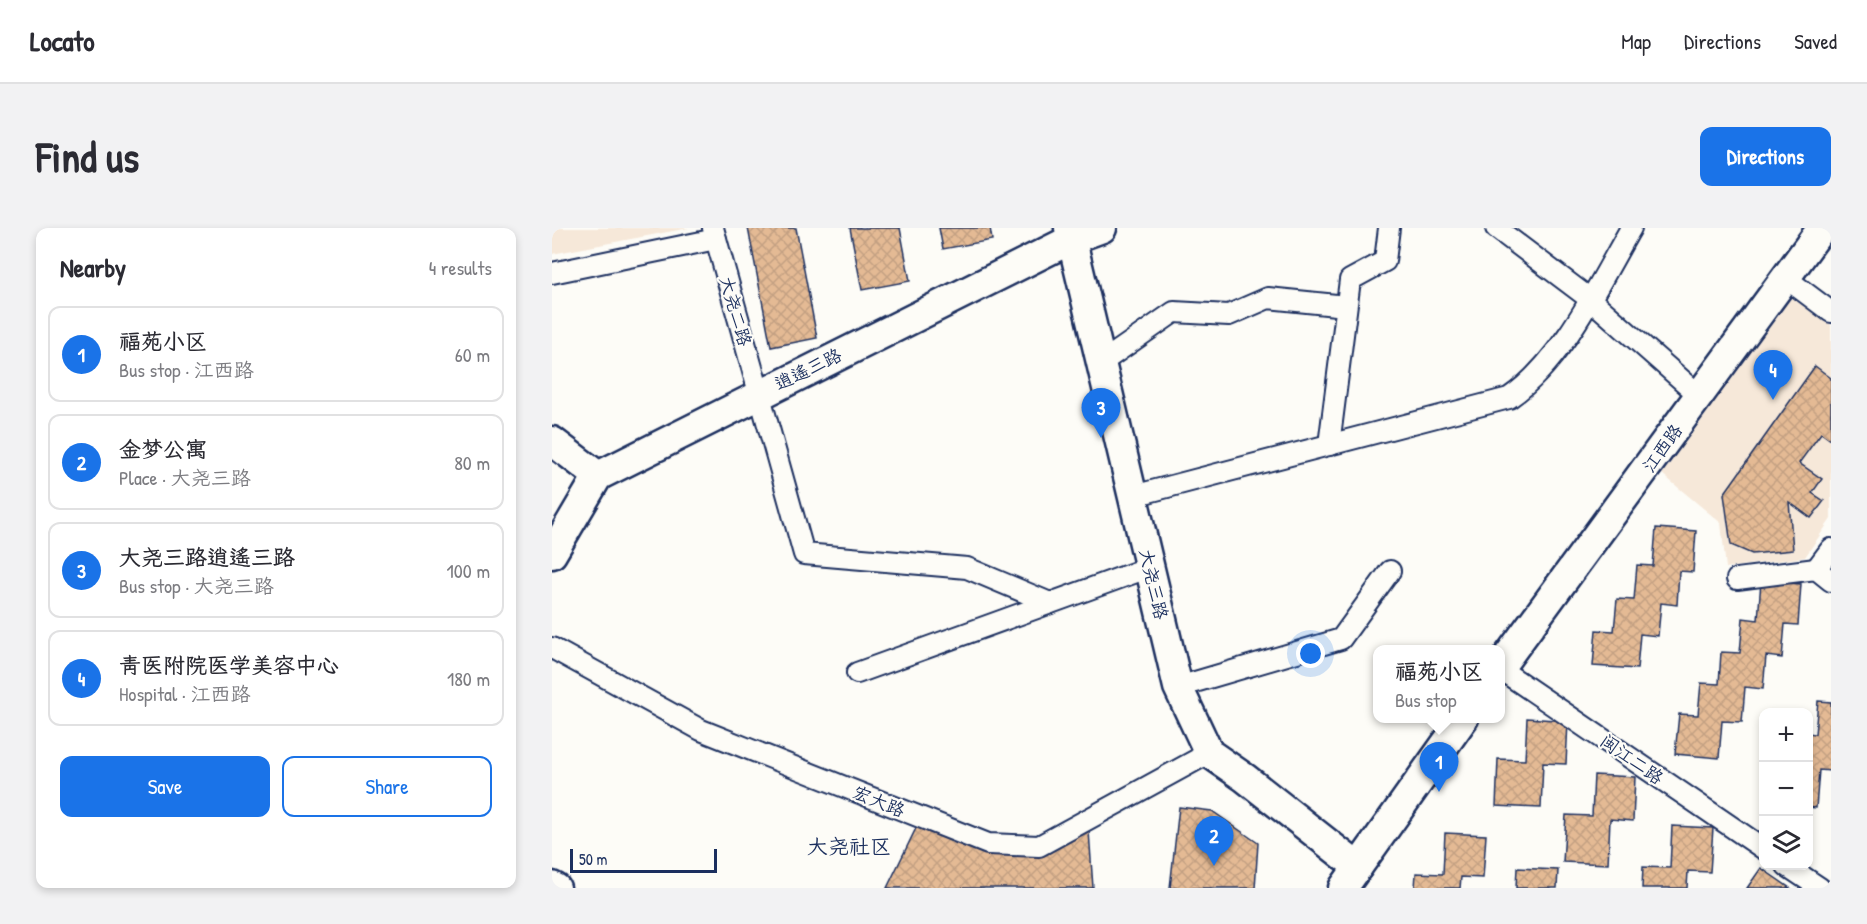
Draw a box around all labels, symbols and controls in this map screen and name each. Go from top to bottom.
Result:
text: Locato [30,22,94,60]
text: Map [1621,27,1651,56]
text: Directions [1684,27,1761,56]
text: Saved [1794,27,1837,56]
button: Directions [1700,127,1831,186]
text: Find us [36,128,139,185]
text: Nearby [60,250,126,285]
text: 4 results [429,254,492,281]
street label: 大尧二路 [714,273,758,349]
text: 福苑小区 [119,326,207,356]
text: 1 [78,341,85,368]
text: 60 m [455,341,490,368]
street label: 逍遥三路 [770,342,846,396]
pin: 4 [1754,350,1792,400]
text: Bus stop · 江西路 [119,356,254,383]
pin: 3 [1082,388,1120,438]
street label: 江西路 [1636,419,1688,477]
text: 金梦公寓 [119,434,207,464]
text: 2 [77,449,86,476]
text: 80 m [454,449,490,476]
text: Place · 大尧三路 [119,464,251,491]
text: 大尧三路逍遥三路 [119,542,295,572]
street label: 大尧三路 [1134,546,1174,622]
text: 3 [77,557,86,584]
text: 100 m [447,557,490,584]
text: Bus stop · 大尧三路 [119,572,274,599]
your location [1296,639,1325,668]
popup [1373,645,1505,723]
text: 青医附院医学美容中心 [119,650,339,680]
text: 福苑小区 [1395,656,1483,686]
text: 4 [78,665,85,692]
text: 180 m [447,665,490,692]
text: Hospital · 江西路 [119,680,250,707]
text: Bus stop [1395,686,1457,713]
map controls [1759,708,1813,870]
button: + [1759,708,1813,762]
street label: 闽江二路 [1595,728,1669,790]
pin: 1 [1420,742,1458,792]
button: Save [60,756,270,817]
button: Share [282,756,492,817]
button: − [1759,762,1813,816]
street label: 宏大路 [849,779,909,823]
pin: 2 [1194,816,1234,866]
button: layers [1759,816,1813,870]
district label: 大尧社区 [807,832,891,861]
scale bar [570,846,717,874]
text: 50 m [579,848,608,870]

